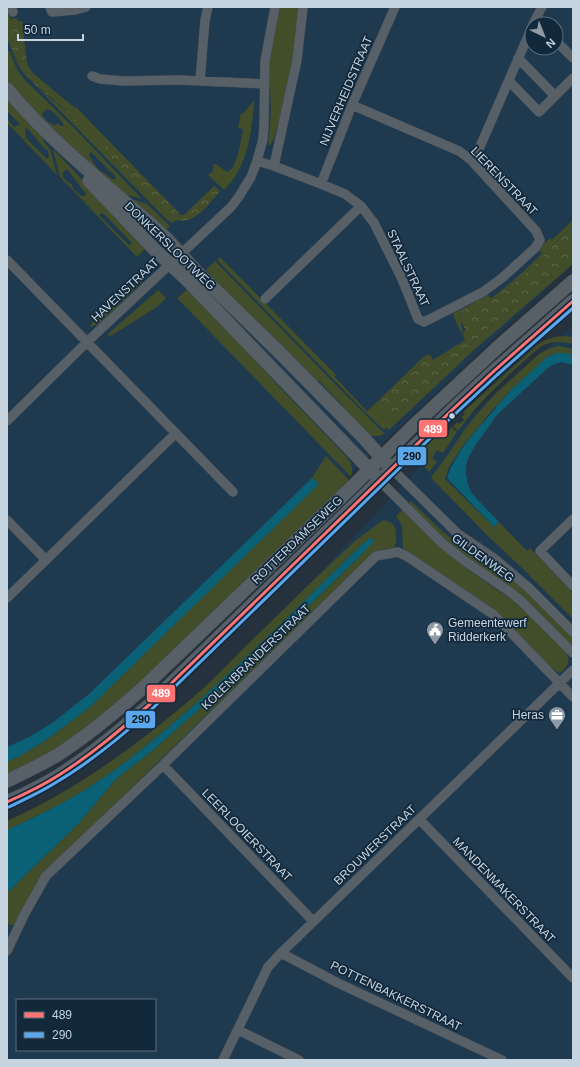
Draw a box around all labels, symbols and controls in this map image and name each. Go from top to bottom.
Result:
scale bar [18,16,83,42]
north arrow [524,16,564,56]
text: 50 m [24,23,51,37]
street label: NIJVERHEIDSTRAAT [317,33,376,148]
text: N [544,36,558,50]
street label: LIERENSTRAAT [468,144,541,219]
street label: DONKERSLOOTWEG [122,199,218,293]
street label: STAALSTRAAT [384,227,432,309]
street label: HAVENSTRAAT [88,255,162,325]
unlabelled marker [447,411,457,421]
line badge: 489 [418,419,448,438]
text: 489 [424,423,442,435]
line badge: 290 [397,446,427,466]
text: 290 [403,450,421,462]
street label: ROTTERDAMSEWEG [249,493,345,587]
street label: GILDENWEG [449,531,517,585]
street label: KOLENBRANDERSTRAAT [199,601,314,713]
place label: Gemeentewerf Ridderkerk [448,616,527,644]
public building icon: Gemeentewerf Ridderkerk [425,620,445,645]
line badge: 489 [146,684,176,703]
text: 489 [152,687,170,699]
office icon: Heras [547,705,567,730]
place label: Heras [512,708,544,722]
line badge: 290 [125,710,156,729]
text: 290 [132,713,150,725]
street label: LEERLOOIERSTRAAT [199,786,295,885]
street label: BROUWERSTRAAT [331,802,420,888]
street label: MANDENMAKERSTRAAT [450,834,559,946]
street label: POTTENBAKKERSTRAAT [328,958,464,1034]
legend [16,999,156,1051]
text: 489 [52,1008,72,1022]
text: 290 [52,1028,72,1042]

